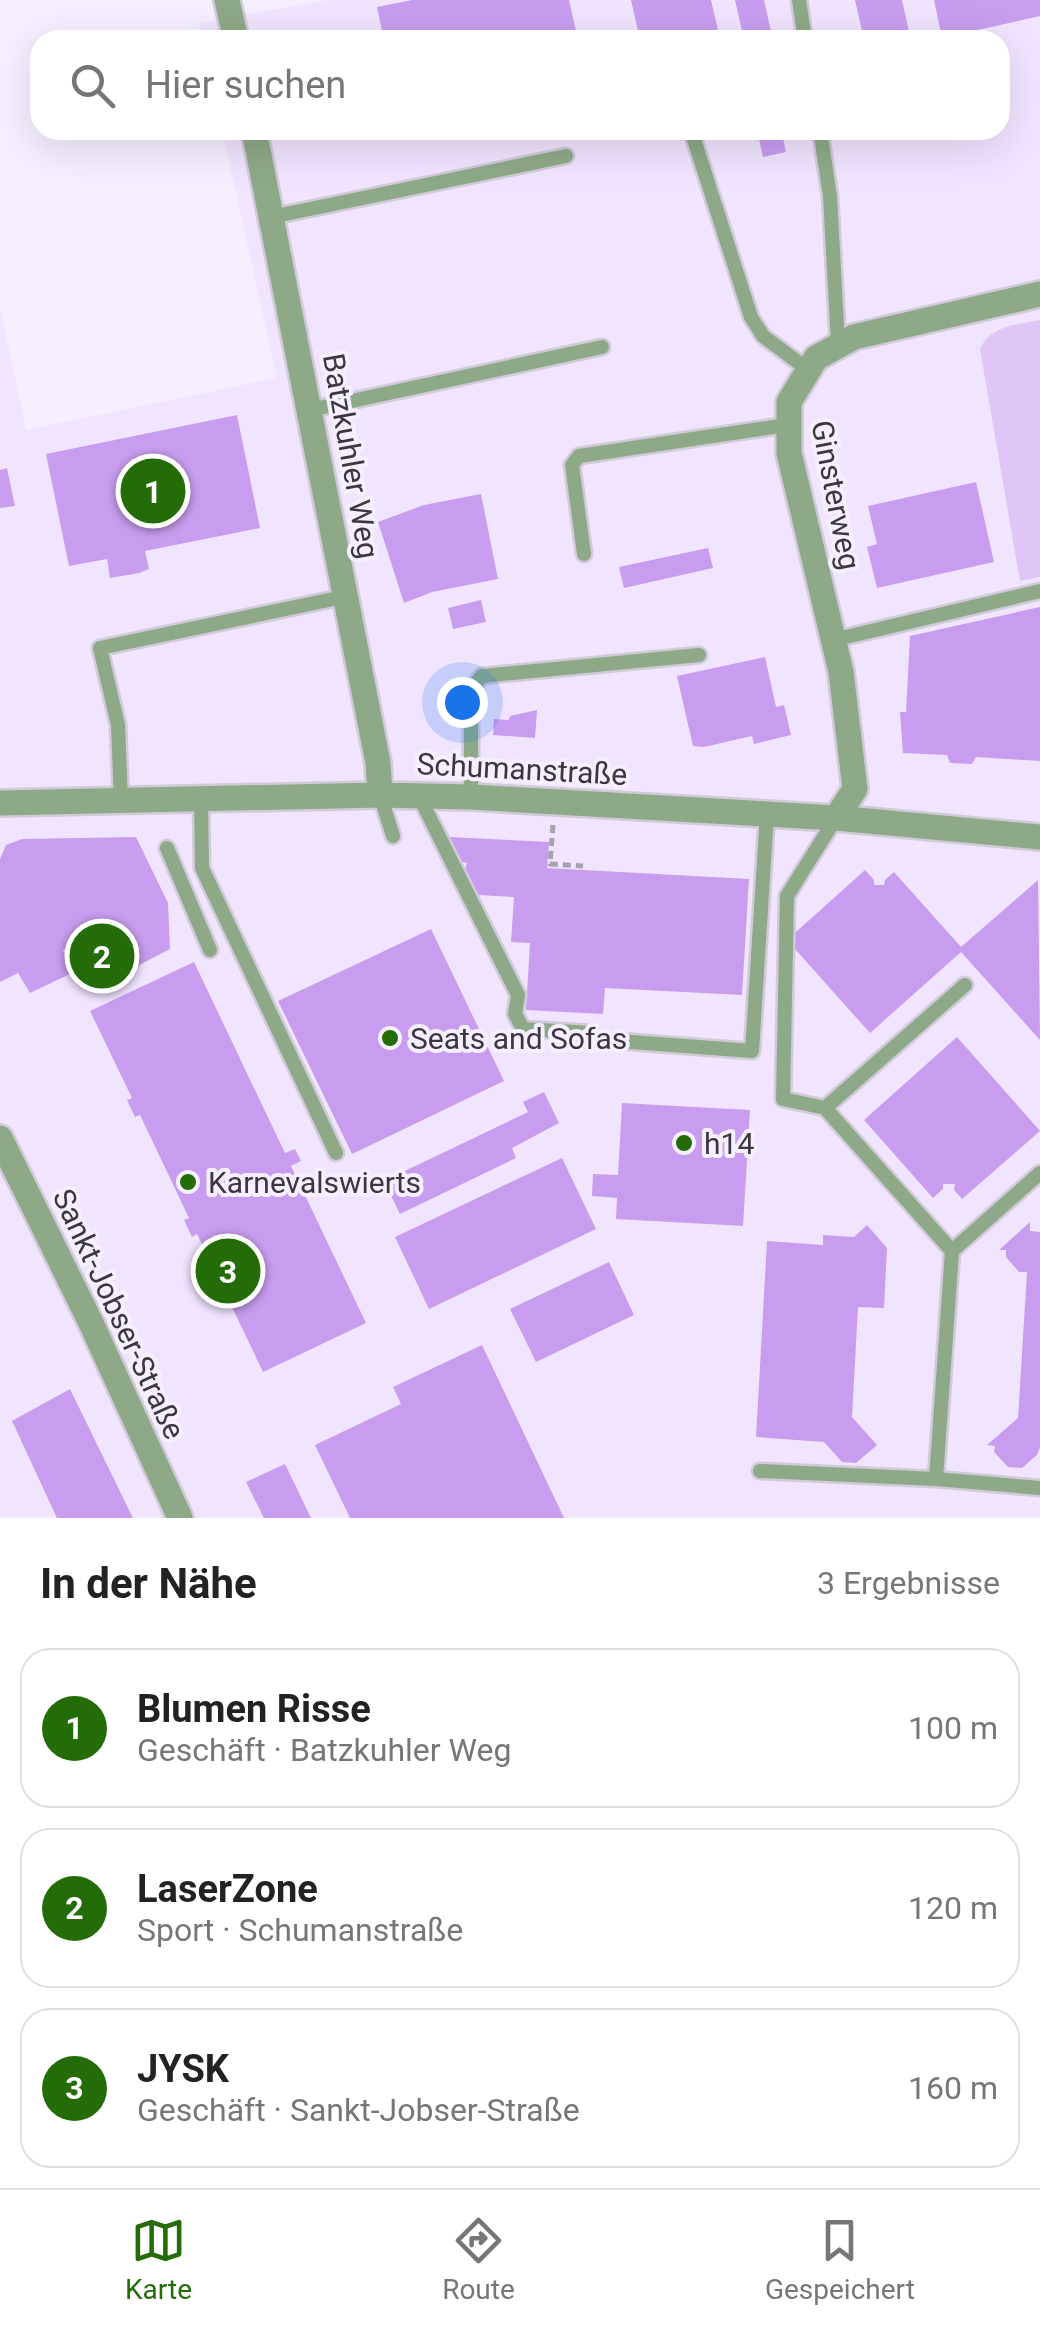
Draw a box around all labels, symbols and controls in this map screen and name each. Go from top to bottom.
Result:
search box [30,30,1010,140]
icon: search [65,58,120,113]
text: Hier suchen [145,63,346,107]
street label: Batzkuhler Weg [316,351,386,561]
street label: Ginsterweg [804,417,868,573]
pin: 1 [120,454,186,528]
your location [437,677,488,728]
street label: Schumanstraße [416,746,628,792]
pin: 2 [70,918,134,994]
place label: Seats and Sofas [410,1021,627,1056]
marker: Seats and Sofas [379,1027,401,1049]
place label: h14 [704,1126,754,1161]
marker: h14 [673,1132,695,1154]
place label: Karnevalswierts [208,1165,421,1200]
marker: Karnevalswierts [177,1171,199,1193]
street label: Sankt-Jobser-Straße [46,1184,192,1444]
pin: 3 [196,1234,260,1308]
text: In der Nähe [40,1559,257,1608]
text: 3 Ergebnisse [817,1564,1000,1602]
text: Blumen Risse [137,1687,371,1731]
text: 1 [65,1709,84,1747]
text: 100 m [908,1709,998,1747]
text: Geschäft · Batzkuhler Weg [137,1731,511,1769]
text: LaserZone [137,1867,318,1911]
text: 2 [65,1889,84,1927]
text: 120 m [908,1889,998,1927]
text: Sport · Schumanstraße [137,1911,463,1949]
text: JYSK [137,2047,229,2091]
text: 3 [65,2069,84,2107]
text: 160 m [908,2069,998,2107]
text: Geschäft · Sankt-Jobser-Straße [137,2091,580,2129]
tab: Karte [125,2213,192,2306]
tab: Route [442,2213,515,2306]
tab: Gespeichert [765,2213,915,2306]

